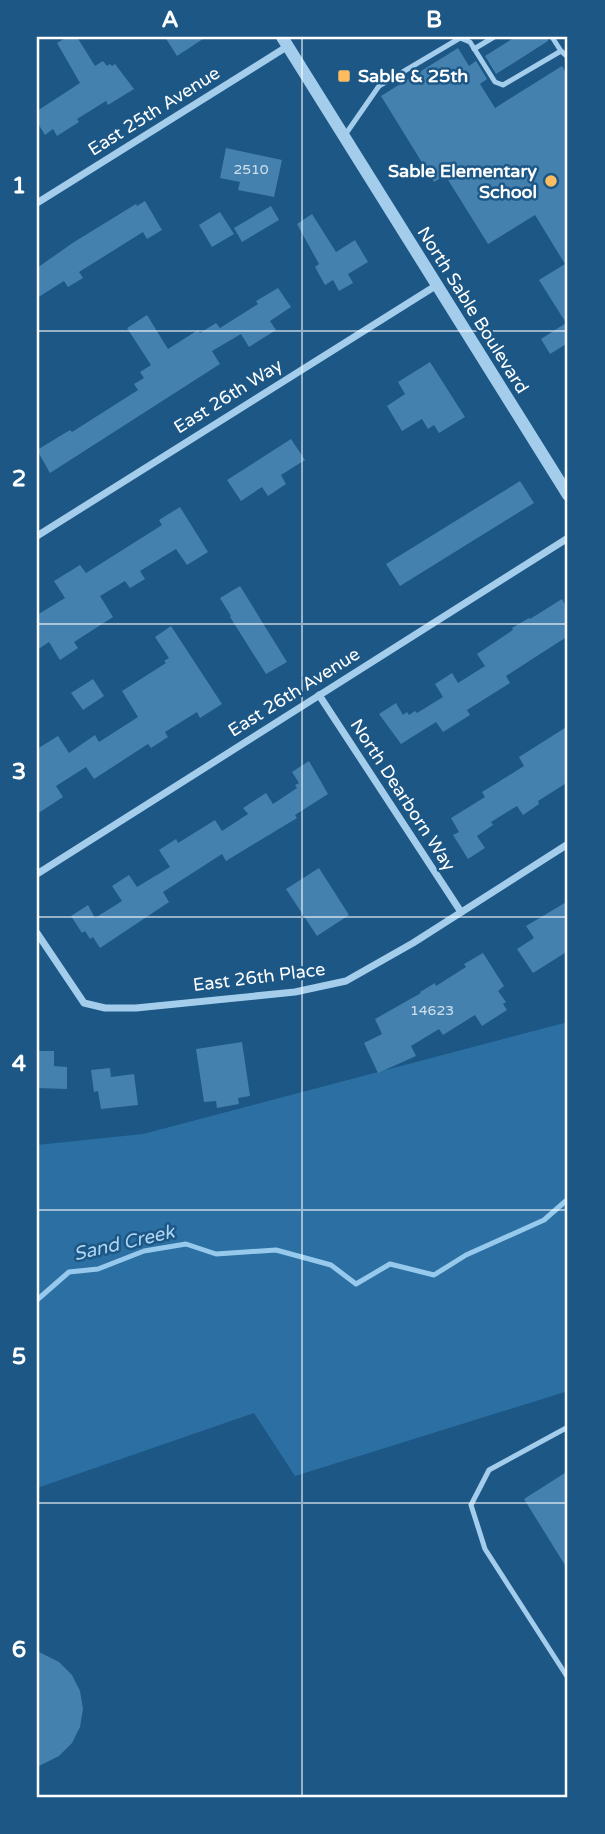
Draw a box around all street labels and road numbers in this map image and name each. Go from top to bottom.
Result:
street label: East 25th Avenue [84,62,224,160]
street label: North Sable Boulevard [413,222,533,398]
street label: East 26th Way [170,354,287,438]
street label: East 26th Avenue [224,643,364,741]
street label: North Dearborn Way [346,715,461,875]
street label: East 26th Place [192,958,326,996]

